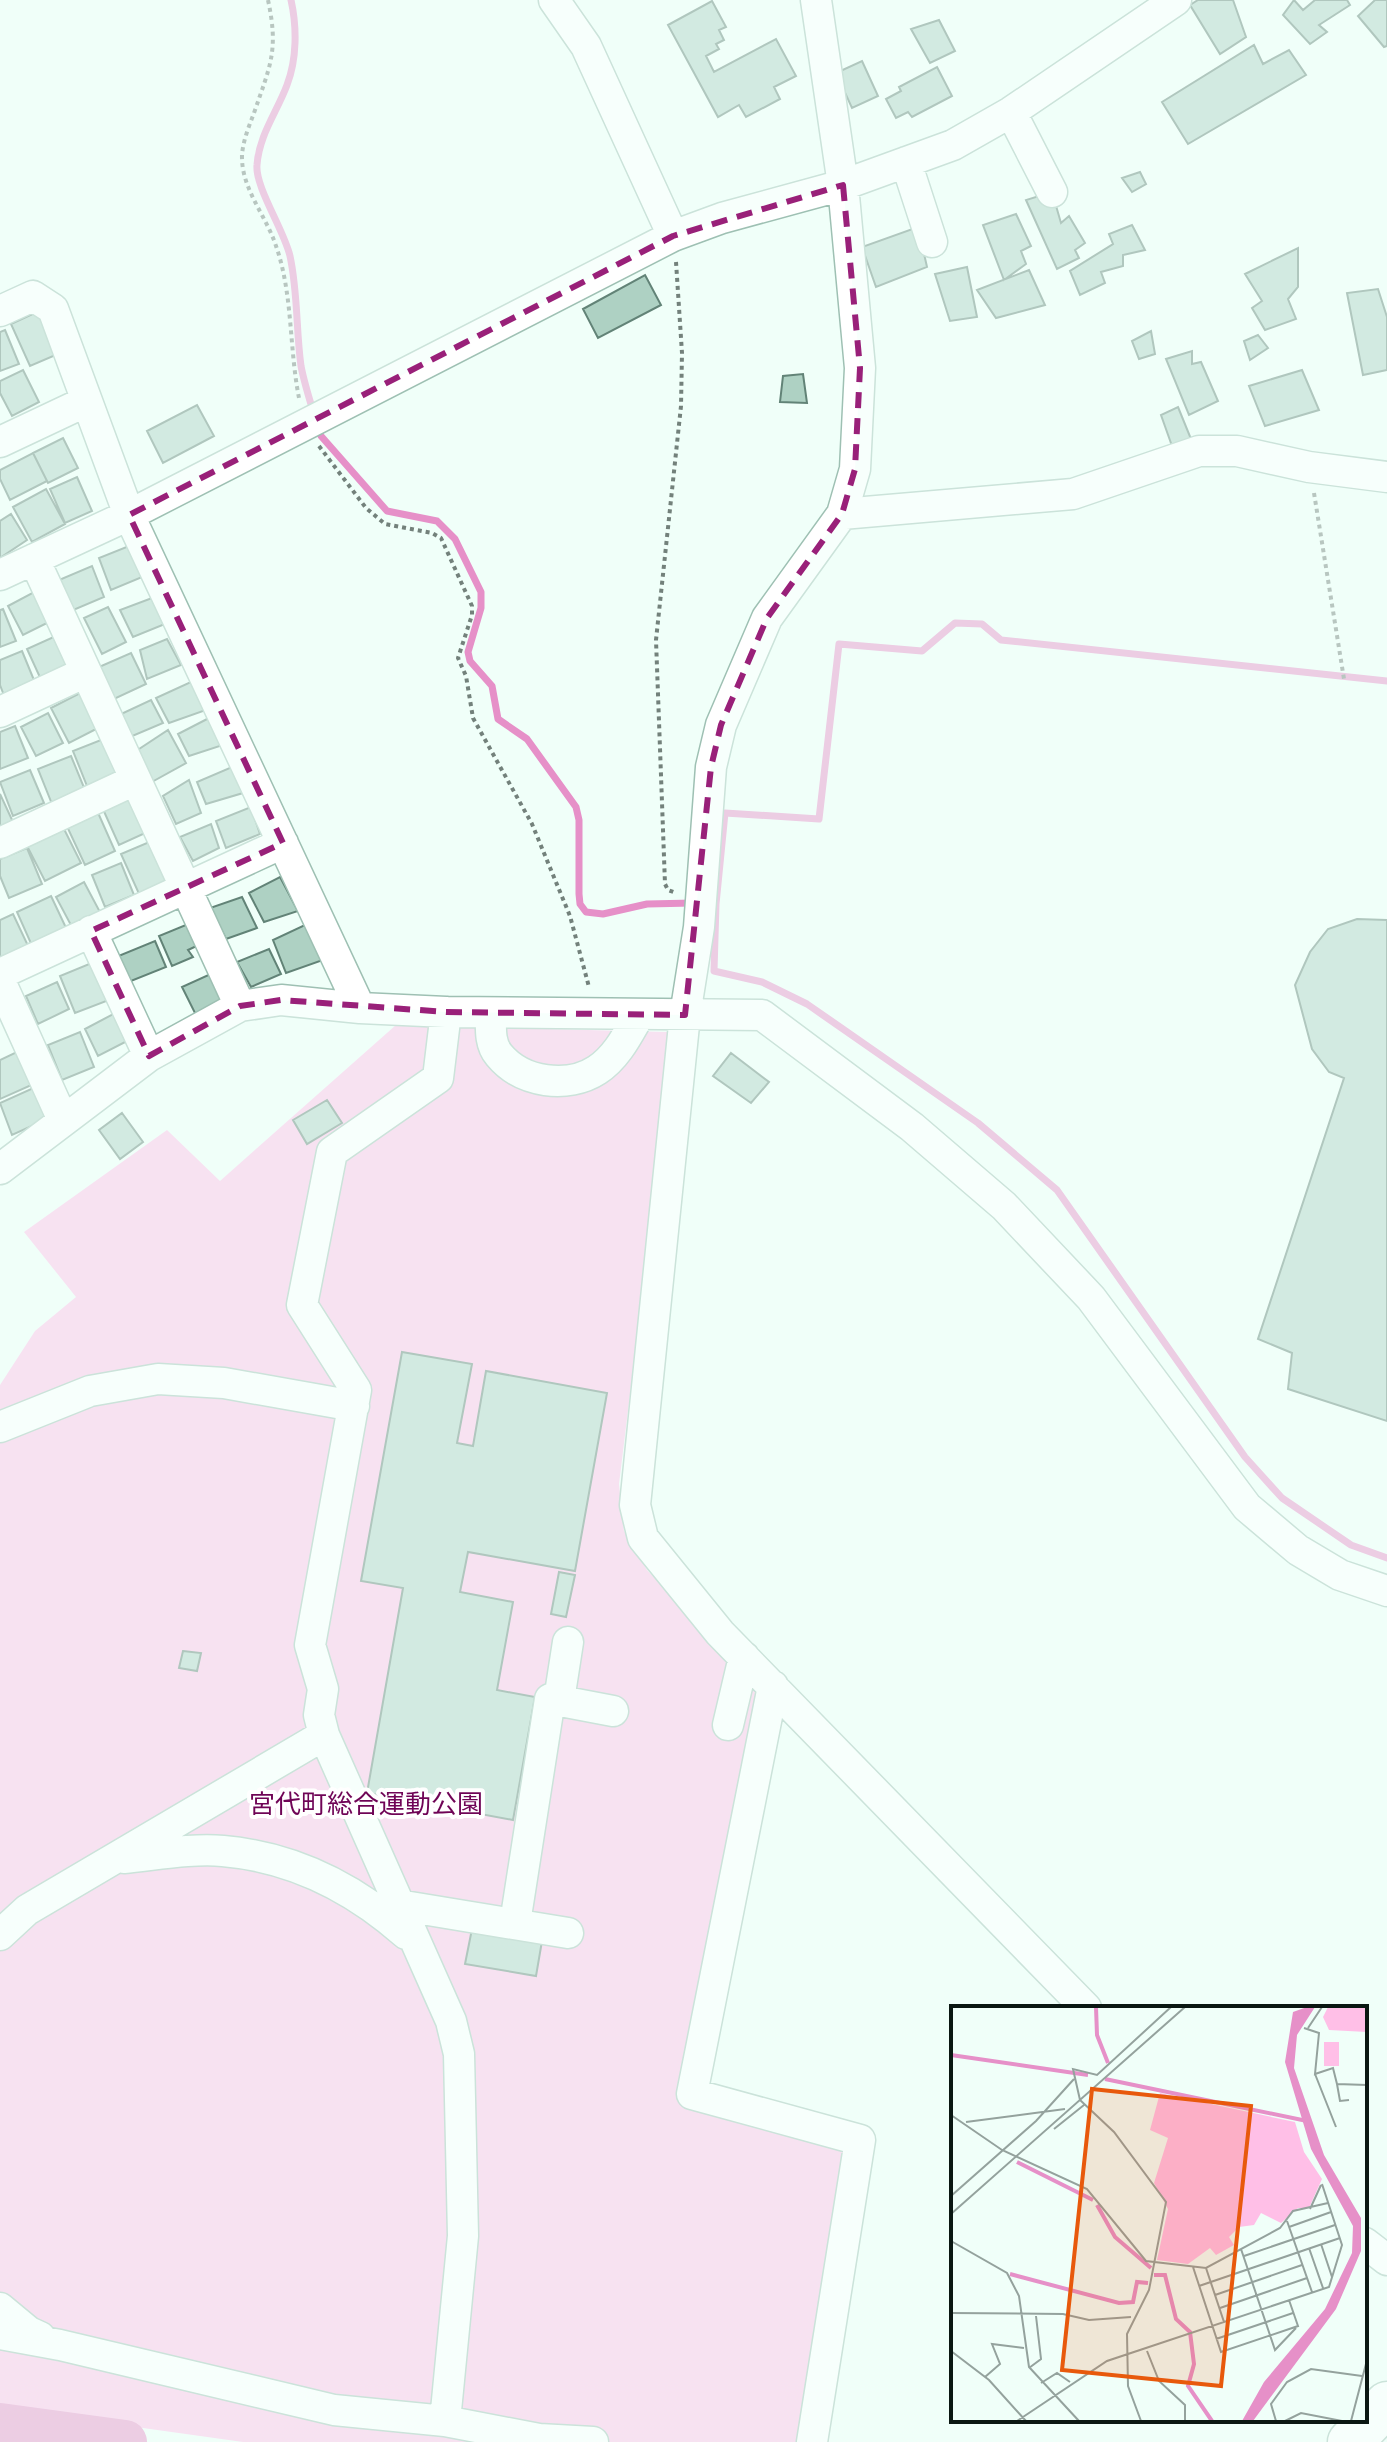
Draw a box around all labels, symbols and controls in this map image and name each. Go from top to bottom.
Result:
park label: 宮代町総合運動公園 [249,1789,483,1820]
inset map [951,2006,1367,2422]

